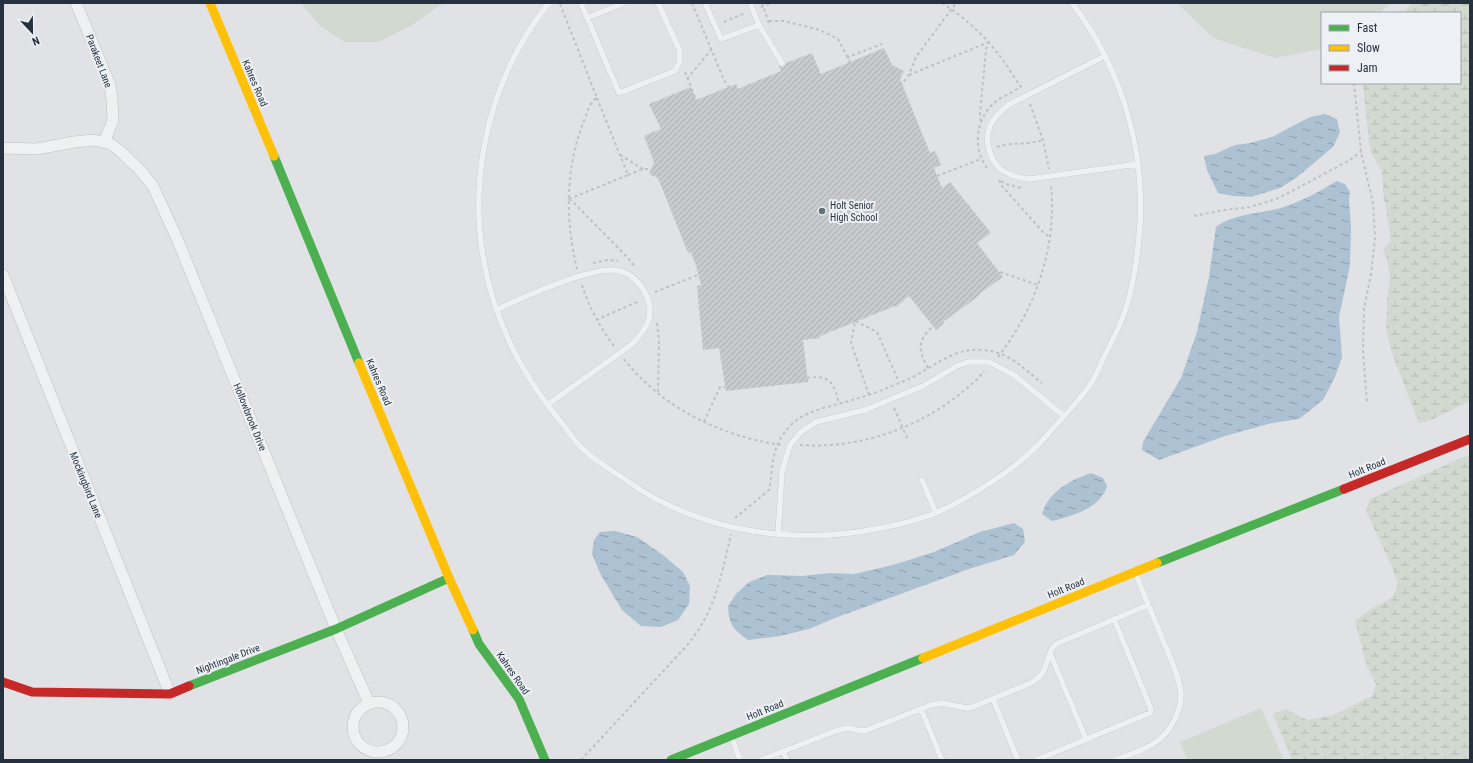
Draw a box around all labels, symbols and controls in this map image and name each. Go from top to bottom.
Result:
north arrow [12,12,52,52]
legend [1321,12,1461,84]
text: Fast [1357,21,1378,35]
street label: Parakeet Lane [84,33,114,89]
text: N [30,34,41,48]
text: Slow [1357,41,1380,55]
street label: Kahres Road [240,58,270,108]
text: Jam [1357,61,1378,75]
place label: Holt Senior High School [830,200,878,223]
marker: Holt Senior High School [817,206,827,216]
street label: Kahres Road [364,357,394,407]
street label: Hollowbrook Drive [231,382,269,453]
street label: Mockingbird Lane [68,450,104,520]
street label: Holt Road [1347,456,1387,480]
street label: Holt Road [1046,576,1086,600]
street label: Nightingale Drive [195,642,262,676]
street label: Kahres Road [494,650,532,697]
street label: Holt Road [745,698,785,722]

